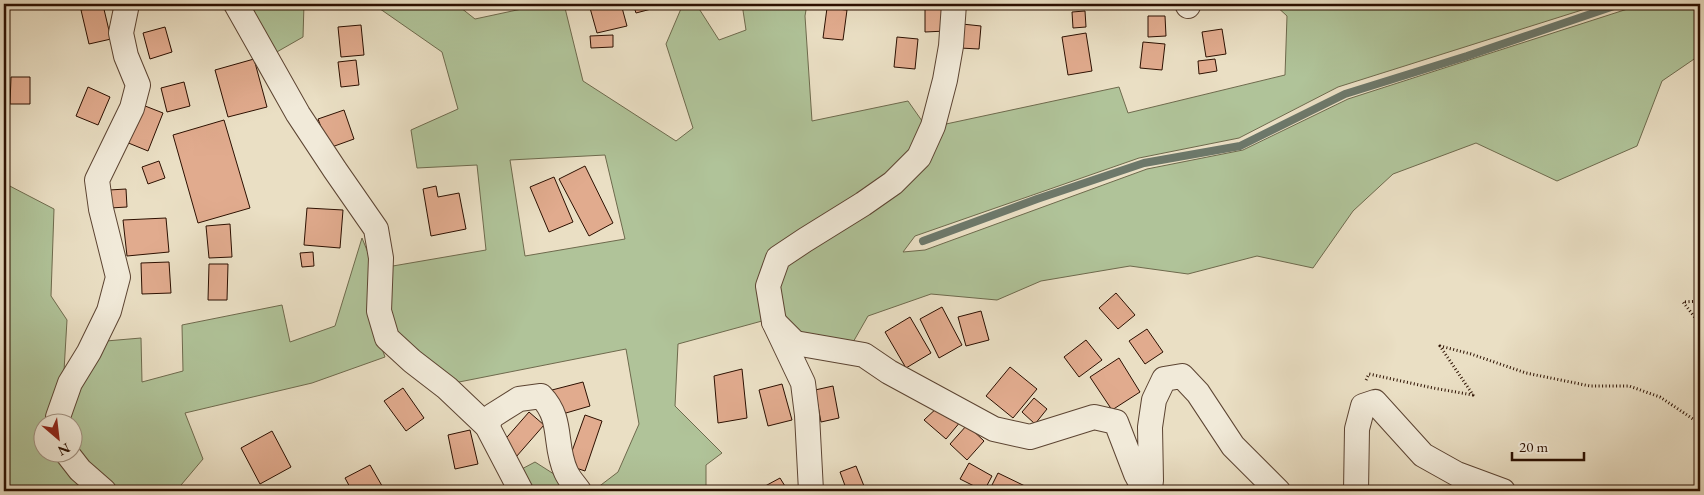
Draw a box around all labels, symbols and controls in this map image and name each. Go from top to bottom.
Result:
north arrow [32,412,82,462]
scale bar [1512,430,1584,462]
text: 20 m [1519,437,1548,456]
text: N [54,439,73,460]

